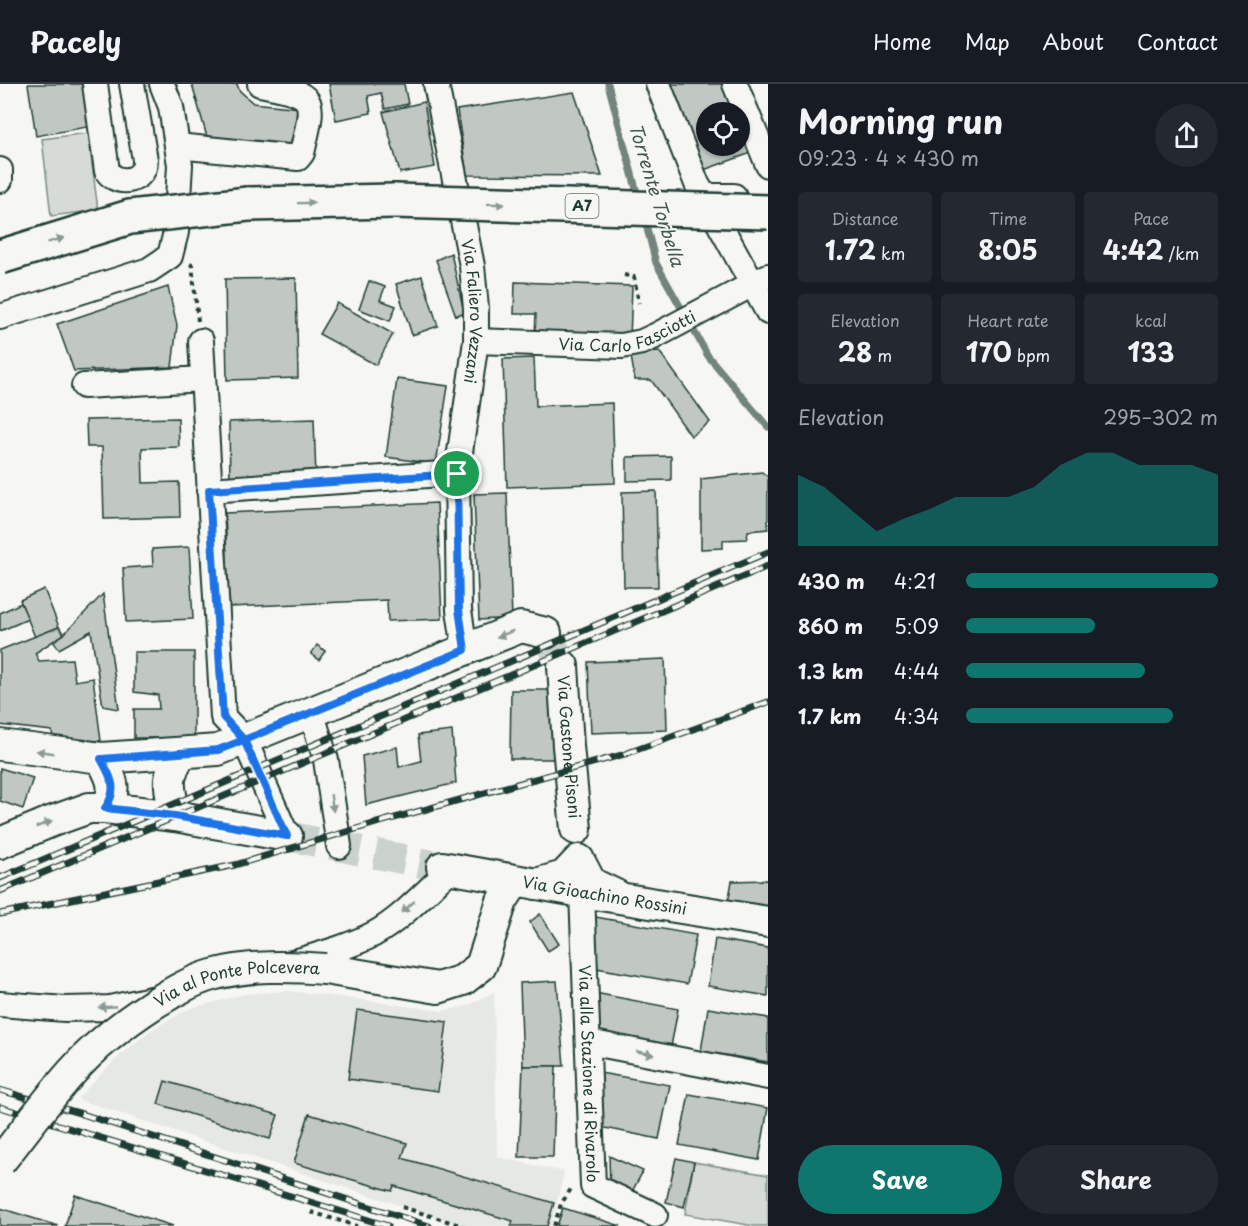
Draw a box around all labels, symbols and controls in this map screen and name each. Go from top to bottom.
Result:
text: Pacely [30,20,121,63]
text: Home [873,25,932,57]
text: Map [965,25,1010,57]
text: About [1043,25,1104,57]
text: Contact [1137,25,1218,57]
text: Morning run [798,95,1003,145]
map controls [696,102,750,156]
button: locate [696,102,750,156]
button: share [1155,104,1218,167]
water label: Torrente Torbella [623,120,692,270]
text: 09:23 · 4 × 430 m [798,143,979,173]
road number: A7 [566,194,598,218]
one-way arrow [297,198,316,208]
one-way arrow [486,199,505,209]
text: Distance [831,206,899,230]
text: Time [989,206,1027,230]
text: Pace [1133,206,1169,230]
text: 1.72 [825,230,876,269]
text: 8:05 [978,230,1038,269]
text: 4:42 [1103,230,1163,269]
one-way arrow [47,235,65,244]
street label: Via Faliero Vezzani [456,237,489,385]
text: km [876,241,905,265]
text: /km [1163,241,1199,265]
street label: Via Carlo Fasciotti [558,304,700,357]
text: Elevation [830,308,900,332]
text: Heart rate [968,308,1048,332]
text: kcal [1135,308,1167,332]
text: 28 [838,332,872,371]
text: 170 [966,332,1012,371]
text: 133 [1127,332,1175,371]
text: m [872,343,892,367]
text: bpm [1012,343,1050,367]
text: Elevation [798,402,884,432]
text: 295–302 m [1103,402,1218,432]
pin [431,448,482,499]
icon: arrive [440,457,473,490]
text: 430 m [798,566,865,596]
text: 4:21 [894,566,936,596]
text: 860 m [798,611,863,641]
text: 5:09 [894,611,939,641]
one-way arrow [496,630,514,639]
text: 1.3 km [798,656,864,686]
text: 4:44 [894,656,939,686]
street label: Via Gastone Pisoni [553,674,588,820]
text: 1.7 km [798,701,861,731]
text: 4:34 [894,701,939,731]
one-way arrow [35,747,54,756]
one-way arrow [328,794,337,813]
one-way arrow [35,819,53,828]
street label: Via Gioachino Rossini [521,869,689,920]
one-way arrow [401,900,416,913]
street label: Via al Ponte Polcevera [149,954,322,1012]
street label: Via alla Stazione di Rivarolo [574,965,606,1183]
one-way arrow [97,1003,116,1012]
one-way arrow [636,1049,655,1058]
button: Save [798,1145,1002,1214]
button: Share [1014,1145,1218,1214]

